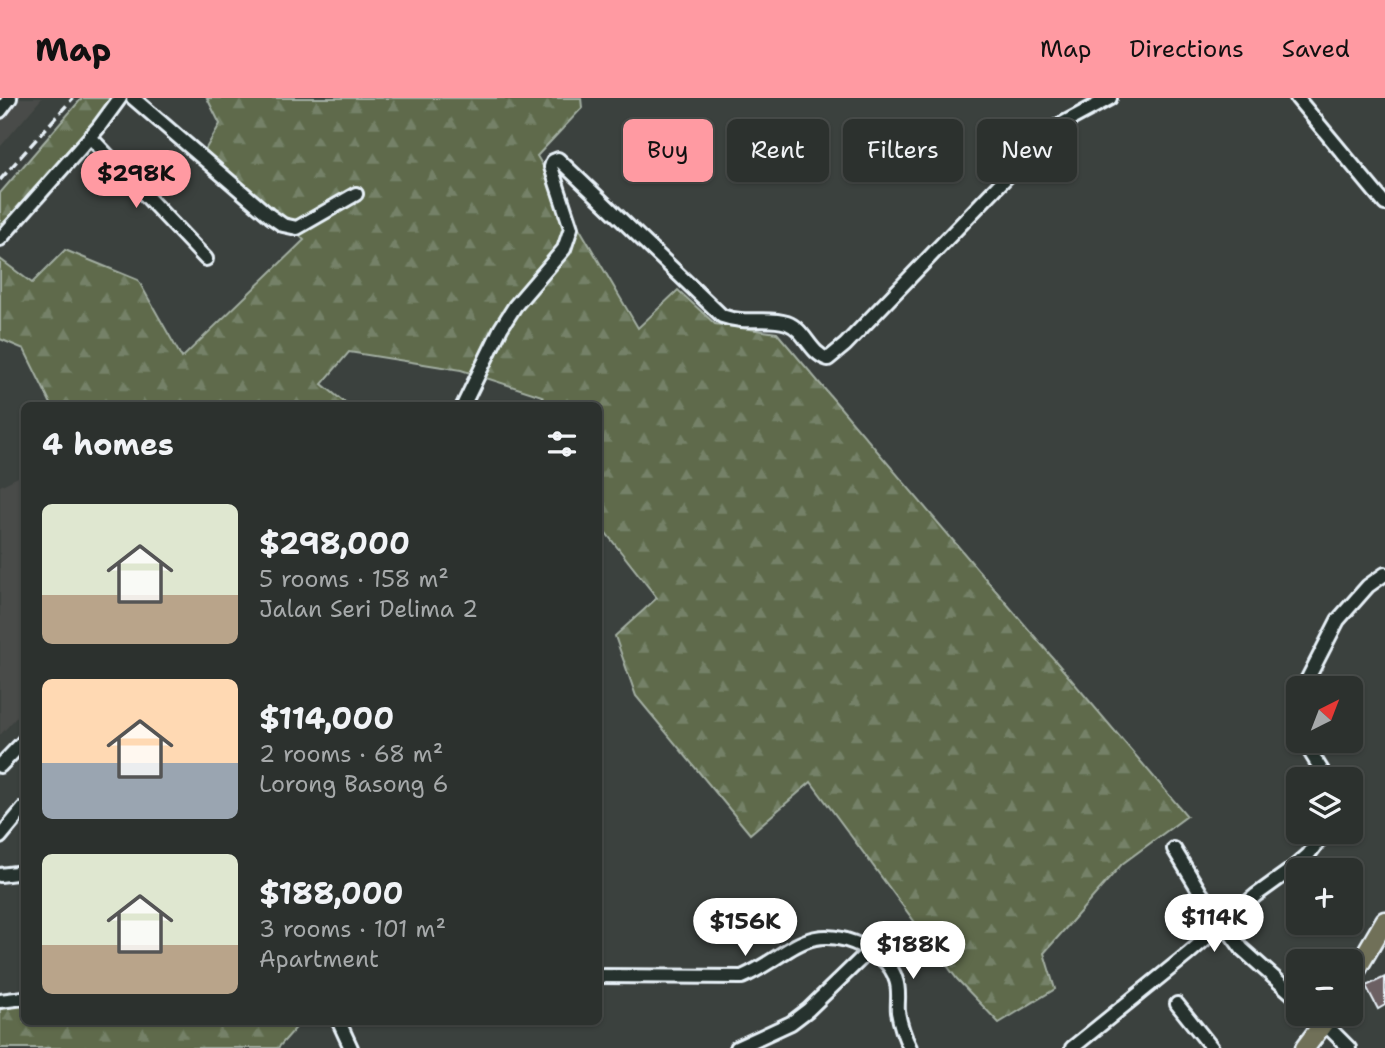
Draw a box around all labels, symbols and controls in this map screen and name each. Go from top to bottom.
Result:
text: Map [35,27,111,72]
text: Map [1040,33,1091,65]
text: Directions [1129,33,1244,65]
text: Saved [1282,33,1350,65]
chip: Buy [623,119,713,182]
chip: Rent [727,119,829,182]
chip: Filters [843,119,963,182]
chip: New [977,119,1077,182]
pin: $298K [87,150,185,210]
text: $298K [97,158,175,188]
text: 4 homes [42,424,174,465]
icon: filters [543,425,581,463]
text: $298,000 [259,523,410,564]
icon: home [98,532,182,616]
text: 5 rooms · 158 m² [259,564,449,594]
text: Jalan Seri Delima 2 [259,594,478,624]
north arrow [1286,676,1363,752]
map controls [1286,676,1363,1026]
text: $114,000 [259,698,394,739]
icon: home [98,707,182,791]
text: 2 rooms · 68 m² [259,739,443,769]
button: layers [1286,767,1363,844]
text: Lorong Basong 6 [259,769,449,799]
button: + [1286,858,1363,935]
text: $188,000 [259,873,404,914]
icon: home [98,882,182,966]
pin: $114K [1165,894,1263,954]
pin: $156K [696,898,794,958]
text: $114K [1181,902,1247,932]
text: $156K [709,906,781,936]
text: 3 rooms · 101 m² [259,914,446,944]
pin: $188K [864,922,962,981]
text: $188K [876,929,950,959]
text: Apartment [259,944,379,974]
button: − [1286,949,1363,1026]

